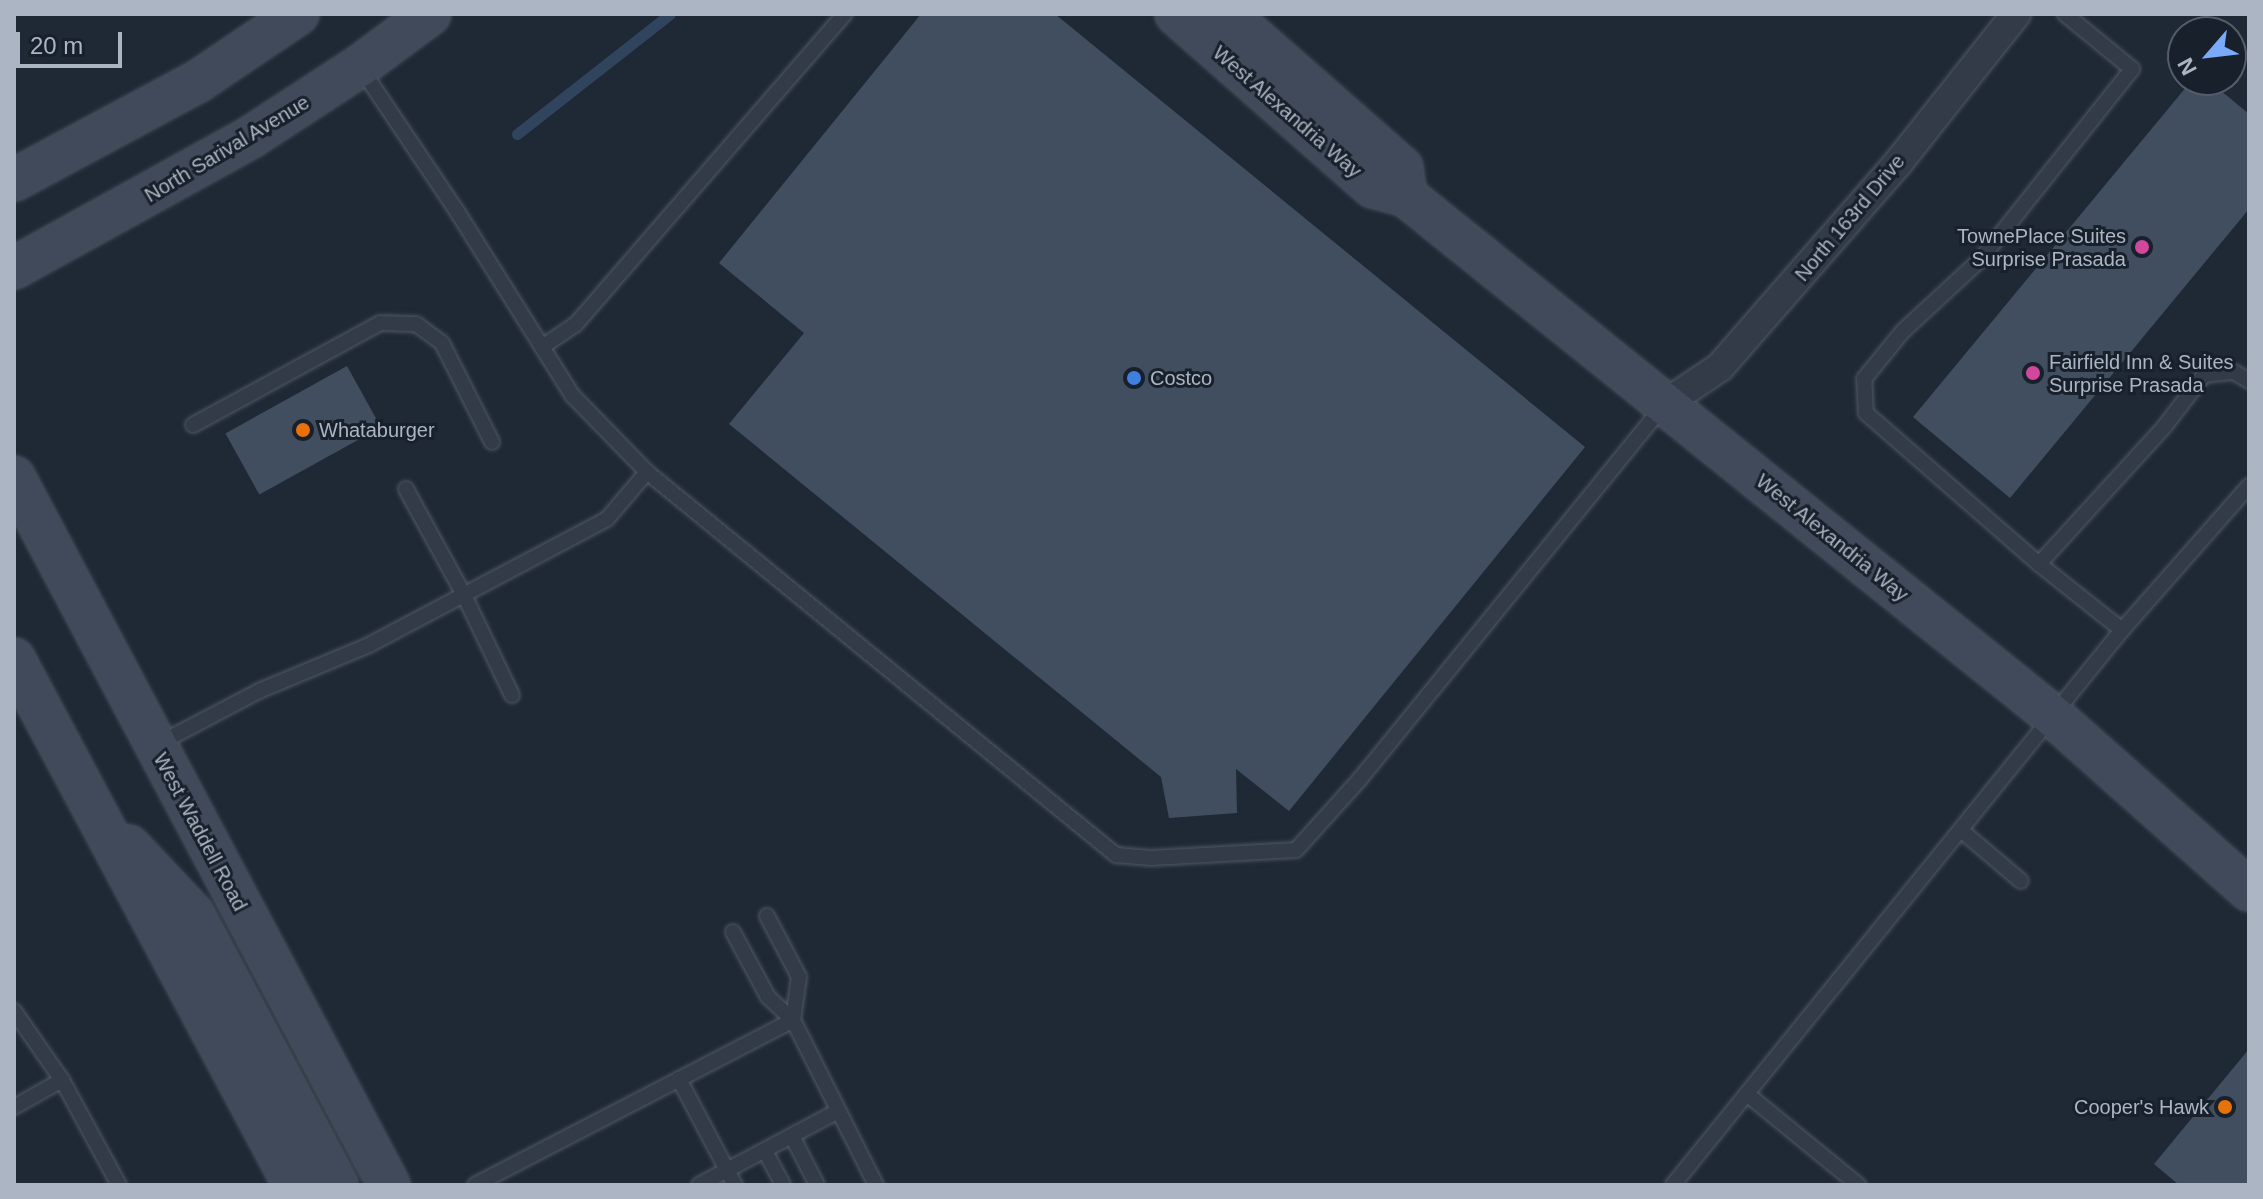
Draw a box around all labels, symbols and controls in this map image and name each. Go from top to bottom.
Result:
scale bar [20,16,126,66]
north arrow [2167,16,2247,96]
text: 20 m [30,32,83,59]
street label: West Alexandria Way [1207,41,1367,183]
text: N [2172,54,2202,79]
street label: North Sarival Avenue [140,90,314,208]
street label: North 163rd Drive [1790,150,1910,286]
place label: TownePlace Suites Surprise Prasada [1957,224,2126,271]
marker: TownePlace Suites Surprise Prasada [2133,238,2151,256]
place label: Fairfield Inn & Suites Surprise Prasada [2049,350,2234,397]
marker: Fairfield Inn & Suites Surprise Prasada [2024,364,2042,382]
place label: Costco [1150,366,1212,390]
marker: Costco [1125,369,1143,387]
place label: Whataburger [319,418,435,442]
marker: Whataburger [294,421,312,439]
street label: West Alexandria Way [1751,469,1913,607]
street label: West Waddell Road [148,749,252,915]
place label: Cooper's Hawk [2074,1095,2209,1119]
marker: Cooper's Hawk [2216,1098,2234,1116]

